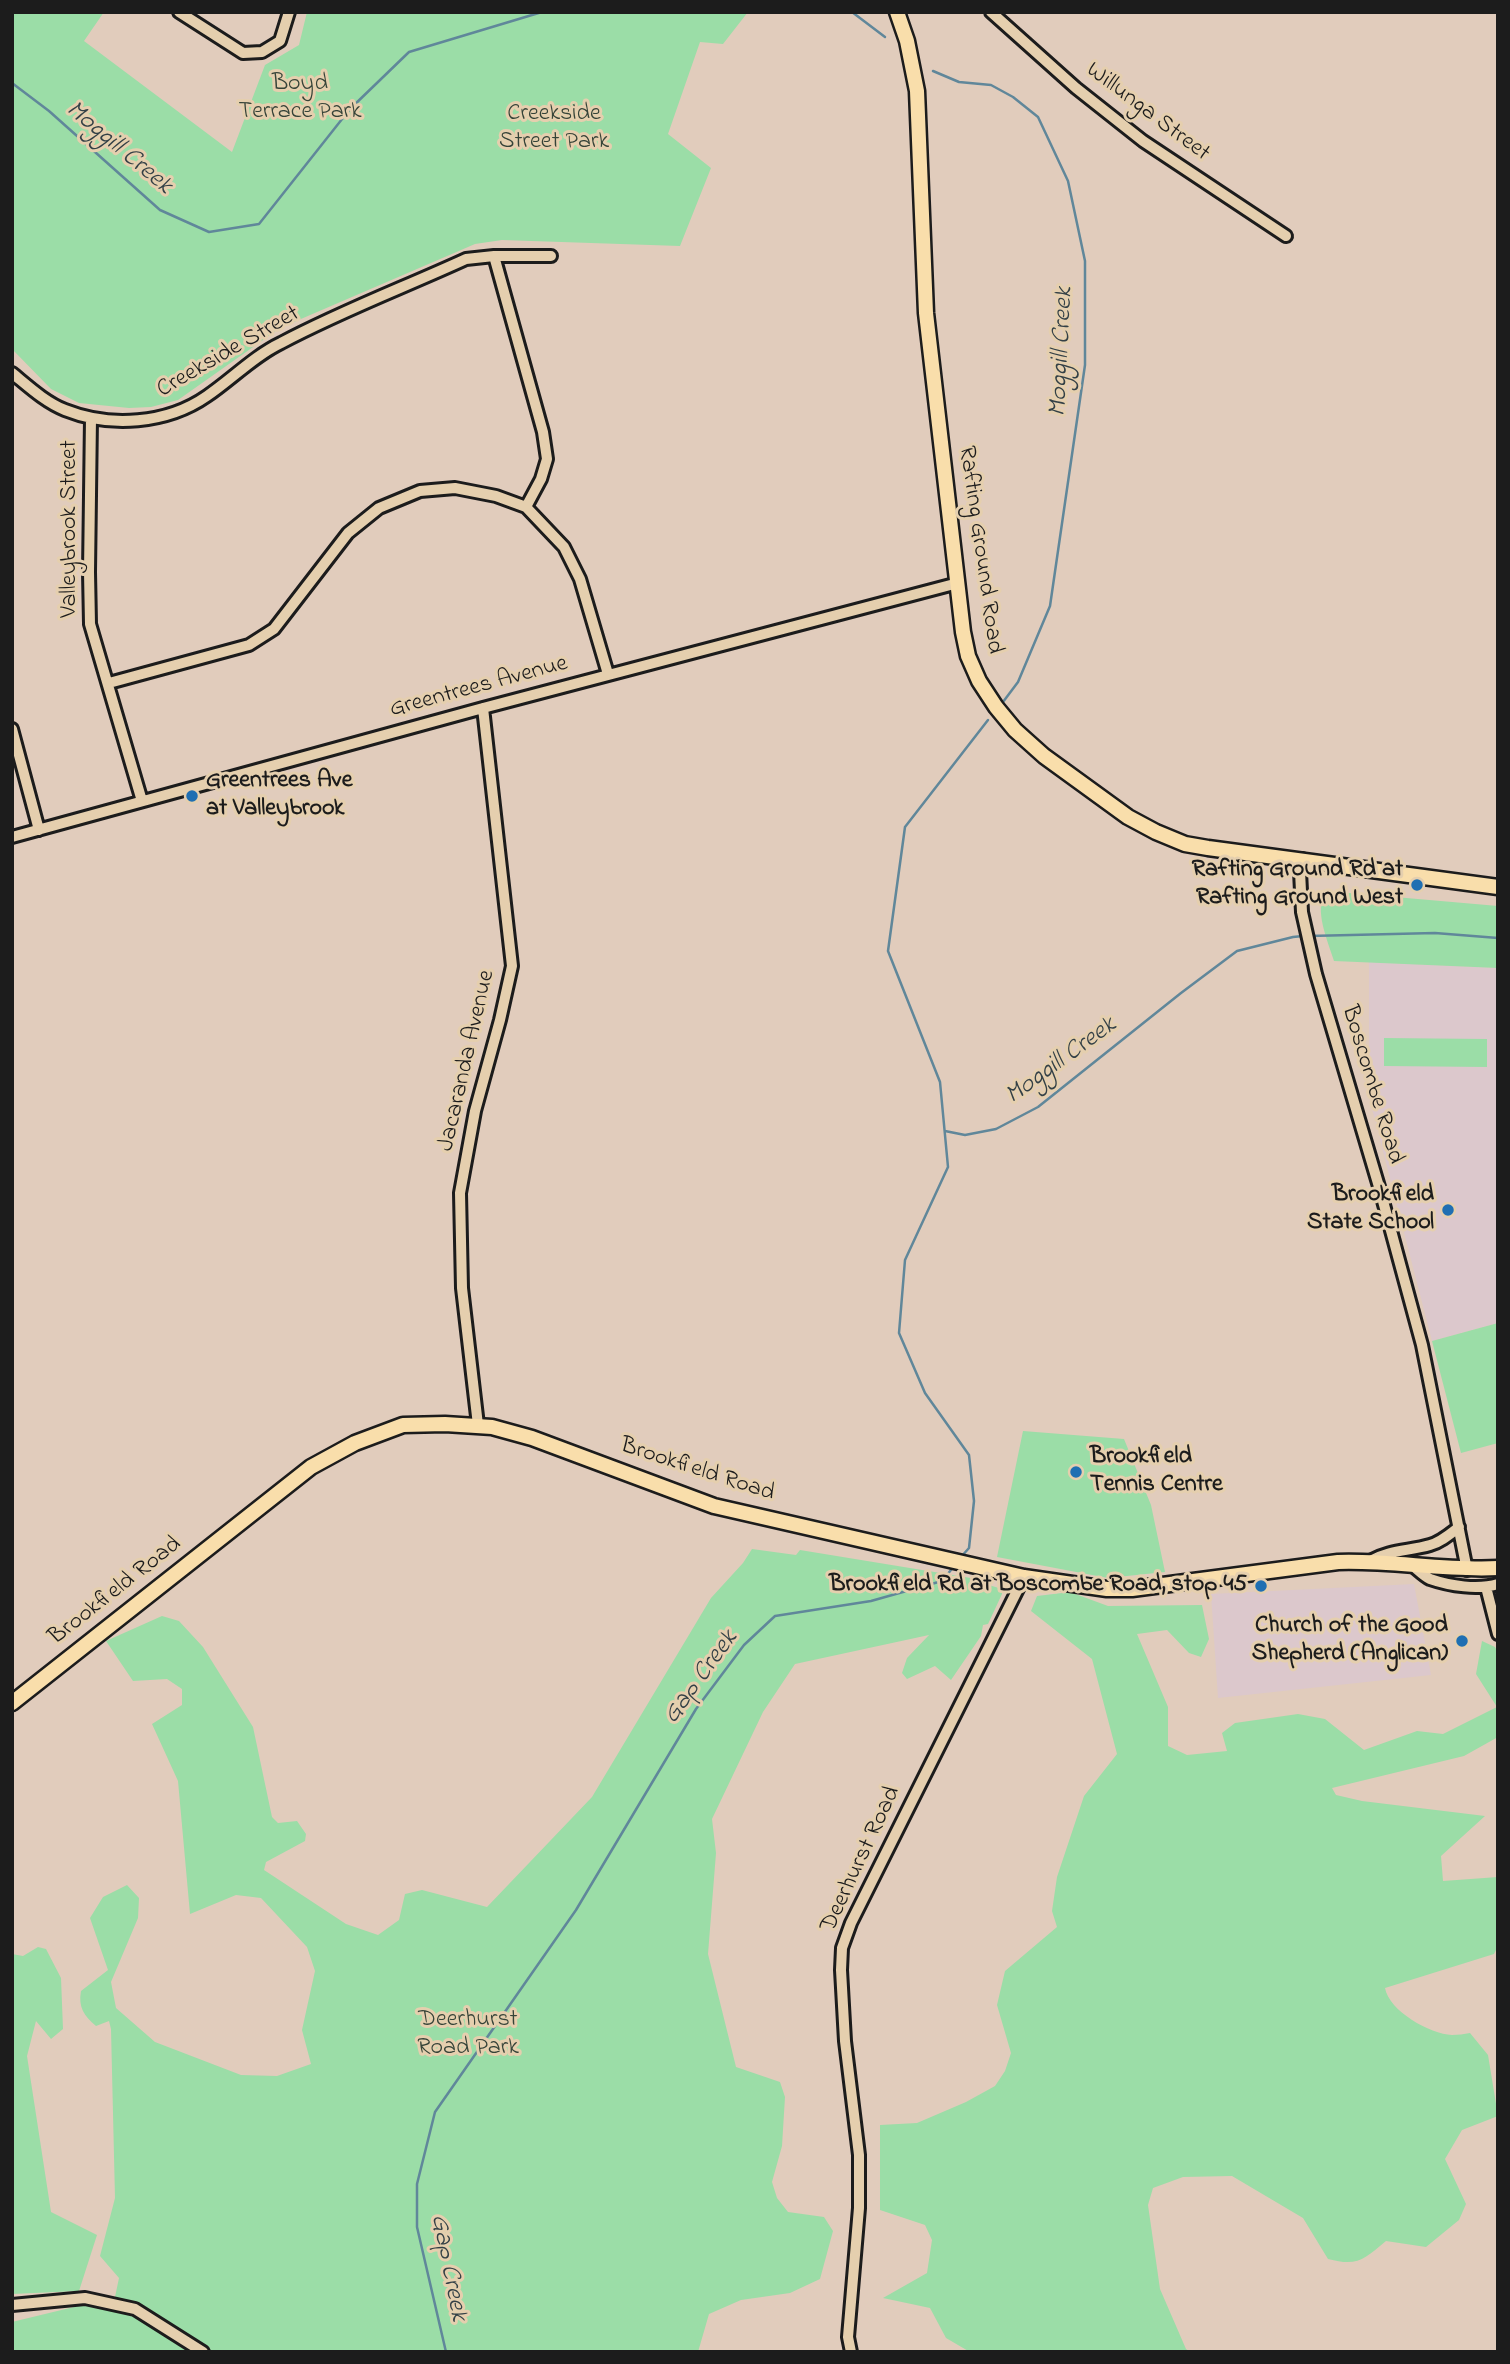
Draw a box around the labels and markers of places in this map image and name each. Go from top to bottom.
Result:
place label: Greentrees Ave at Valleybrook [206,768,353,824]
marker: Greentrees Ave at Valleybrook [184,788,200,804]
place label: Rafting Ground Rd at Rafting Ground West [1192,857,1403,913]
marker: Rafting Ground Rd at Rafting Ground West [1409,877,1425,893]
place label: Brookfield State School [1307,1182,1434,1238]
marker: Brookfield State School [1440,1202,1456,1218]
place label: Brookfield Tennis Centre [1090,1444,1223,1500]
marker: Brookfield Tennis Centre [1068,1464,1084,1480]
place label: Brookfield Rd at Boscombe Road, stop 45 [829,1572,1247,1600]
marker: Brookfield Rd at Boscombe Road, stop 45 [1253,1578,1269,1594]
place label: Church of the Good Shepherd (Anglican) [1252,1613,1448,1669]
marker: Church of the Good Shepherd (Anglican) [1454,1633,1470,1649]

